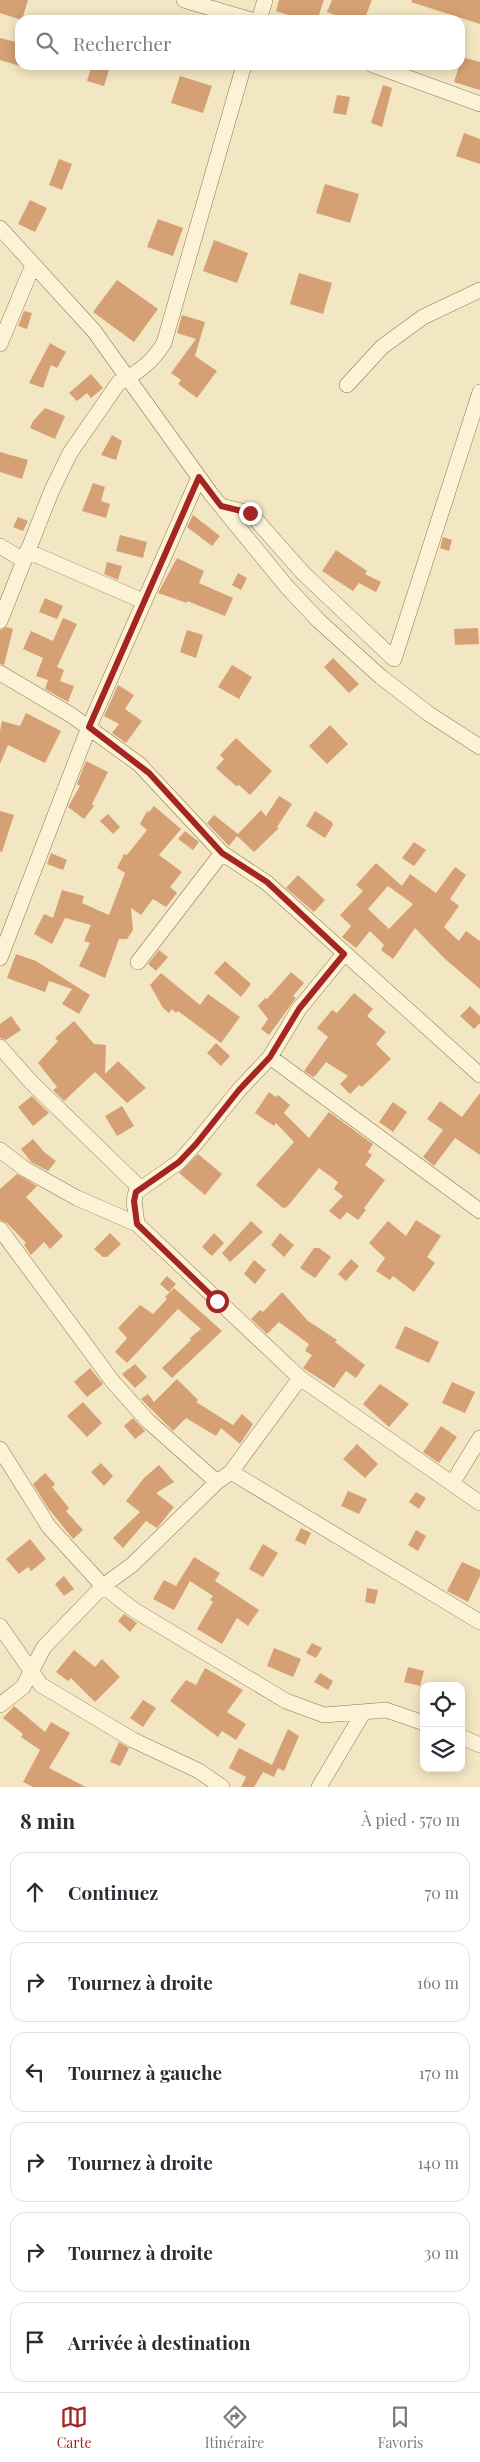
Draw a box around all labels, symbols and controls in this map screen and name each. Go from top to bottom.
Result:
search box [15,15,465,70]
icon: search [33,29,61,57]
text: Rechercher [73,30,172,56]
route end [239,502,262,525]
route start [206,1290,229,1313]
map controls [420,1682,465,1772]
button: locate [420,1682,465,1727]
button: layers [420,1727,465,1772]
text: 8 min [20,1806,75,1834]
text: À pied · 570 m [361,1809,460,1830]
icon: ahead [21,1878,49,1906]
text: Continuez [68,1879,158,1905]
text: 70 m [425,1882,459,1903]
icon: right [21,1968,49,1996]
text: Tournez à droite [68,1969,213,1995]
text: 160 m [417,1972,459,1993]
icon: left [21,2058,49,2086]
text: Tournez à gauche [68,2059,222,2085]
text: 170 m [419,2062,459,2083]
icon: right [21,2148,49,2176]
text: Tournez à droite [68,2149,213,2175]
text: 140 m [417,2152,459,2173]
icon: right [21,2238,49,2266]
text: Tournez à droite [68,2239,213,2265]
text: 30 m [424,2242,459,2263]
icon: arrive [21,2328,49,2356]
text: Arrivée à destination [68,2329,250,2355]
tab: Carte [57,2403,92,2452]
tab: Itinéraire [205,2403,264,2452]
tab: Favoris [378,2403,423,2452]

